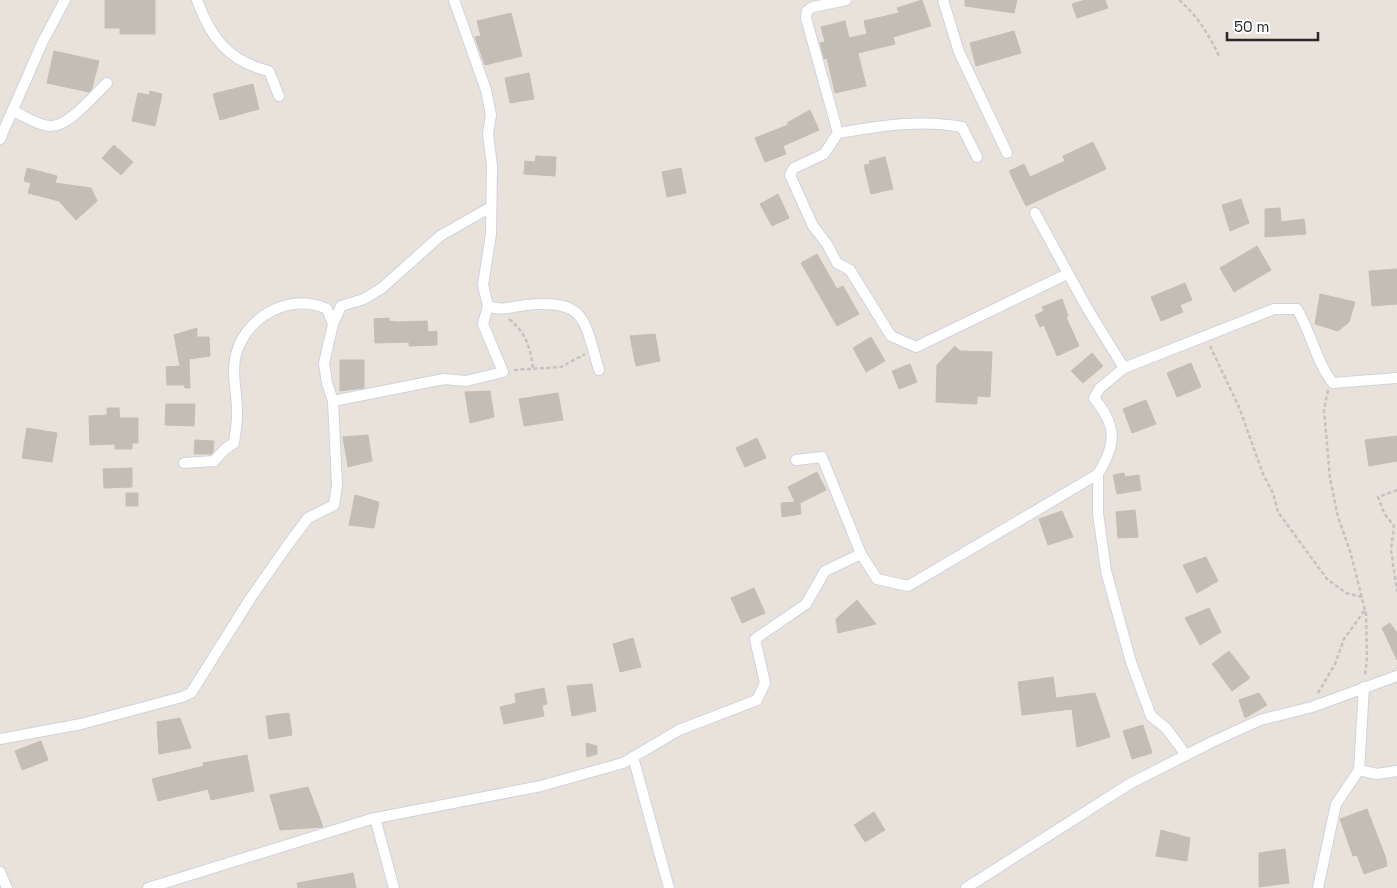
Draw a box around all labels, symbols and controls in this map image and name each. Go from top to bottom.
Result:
scale bar [1227,10,1318,42]
text: 50 m [1234,17,1269,36]

